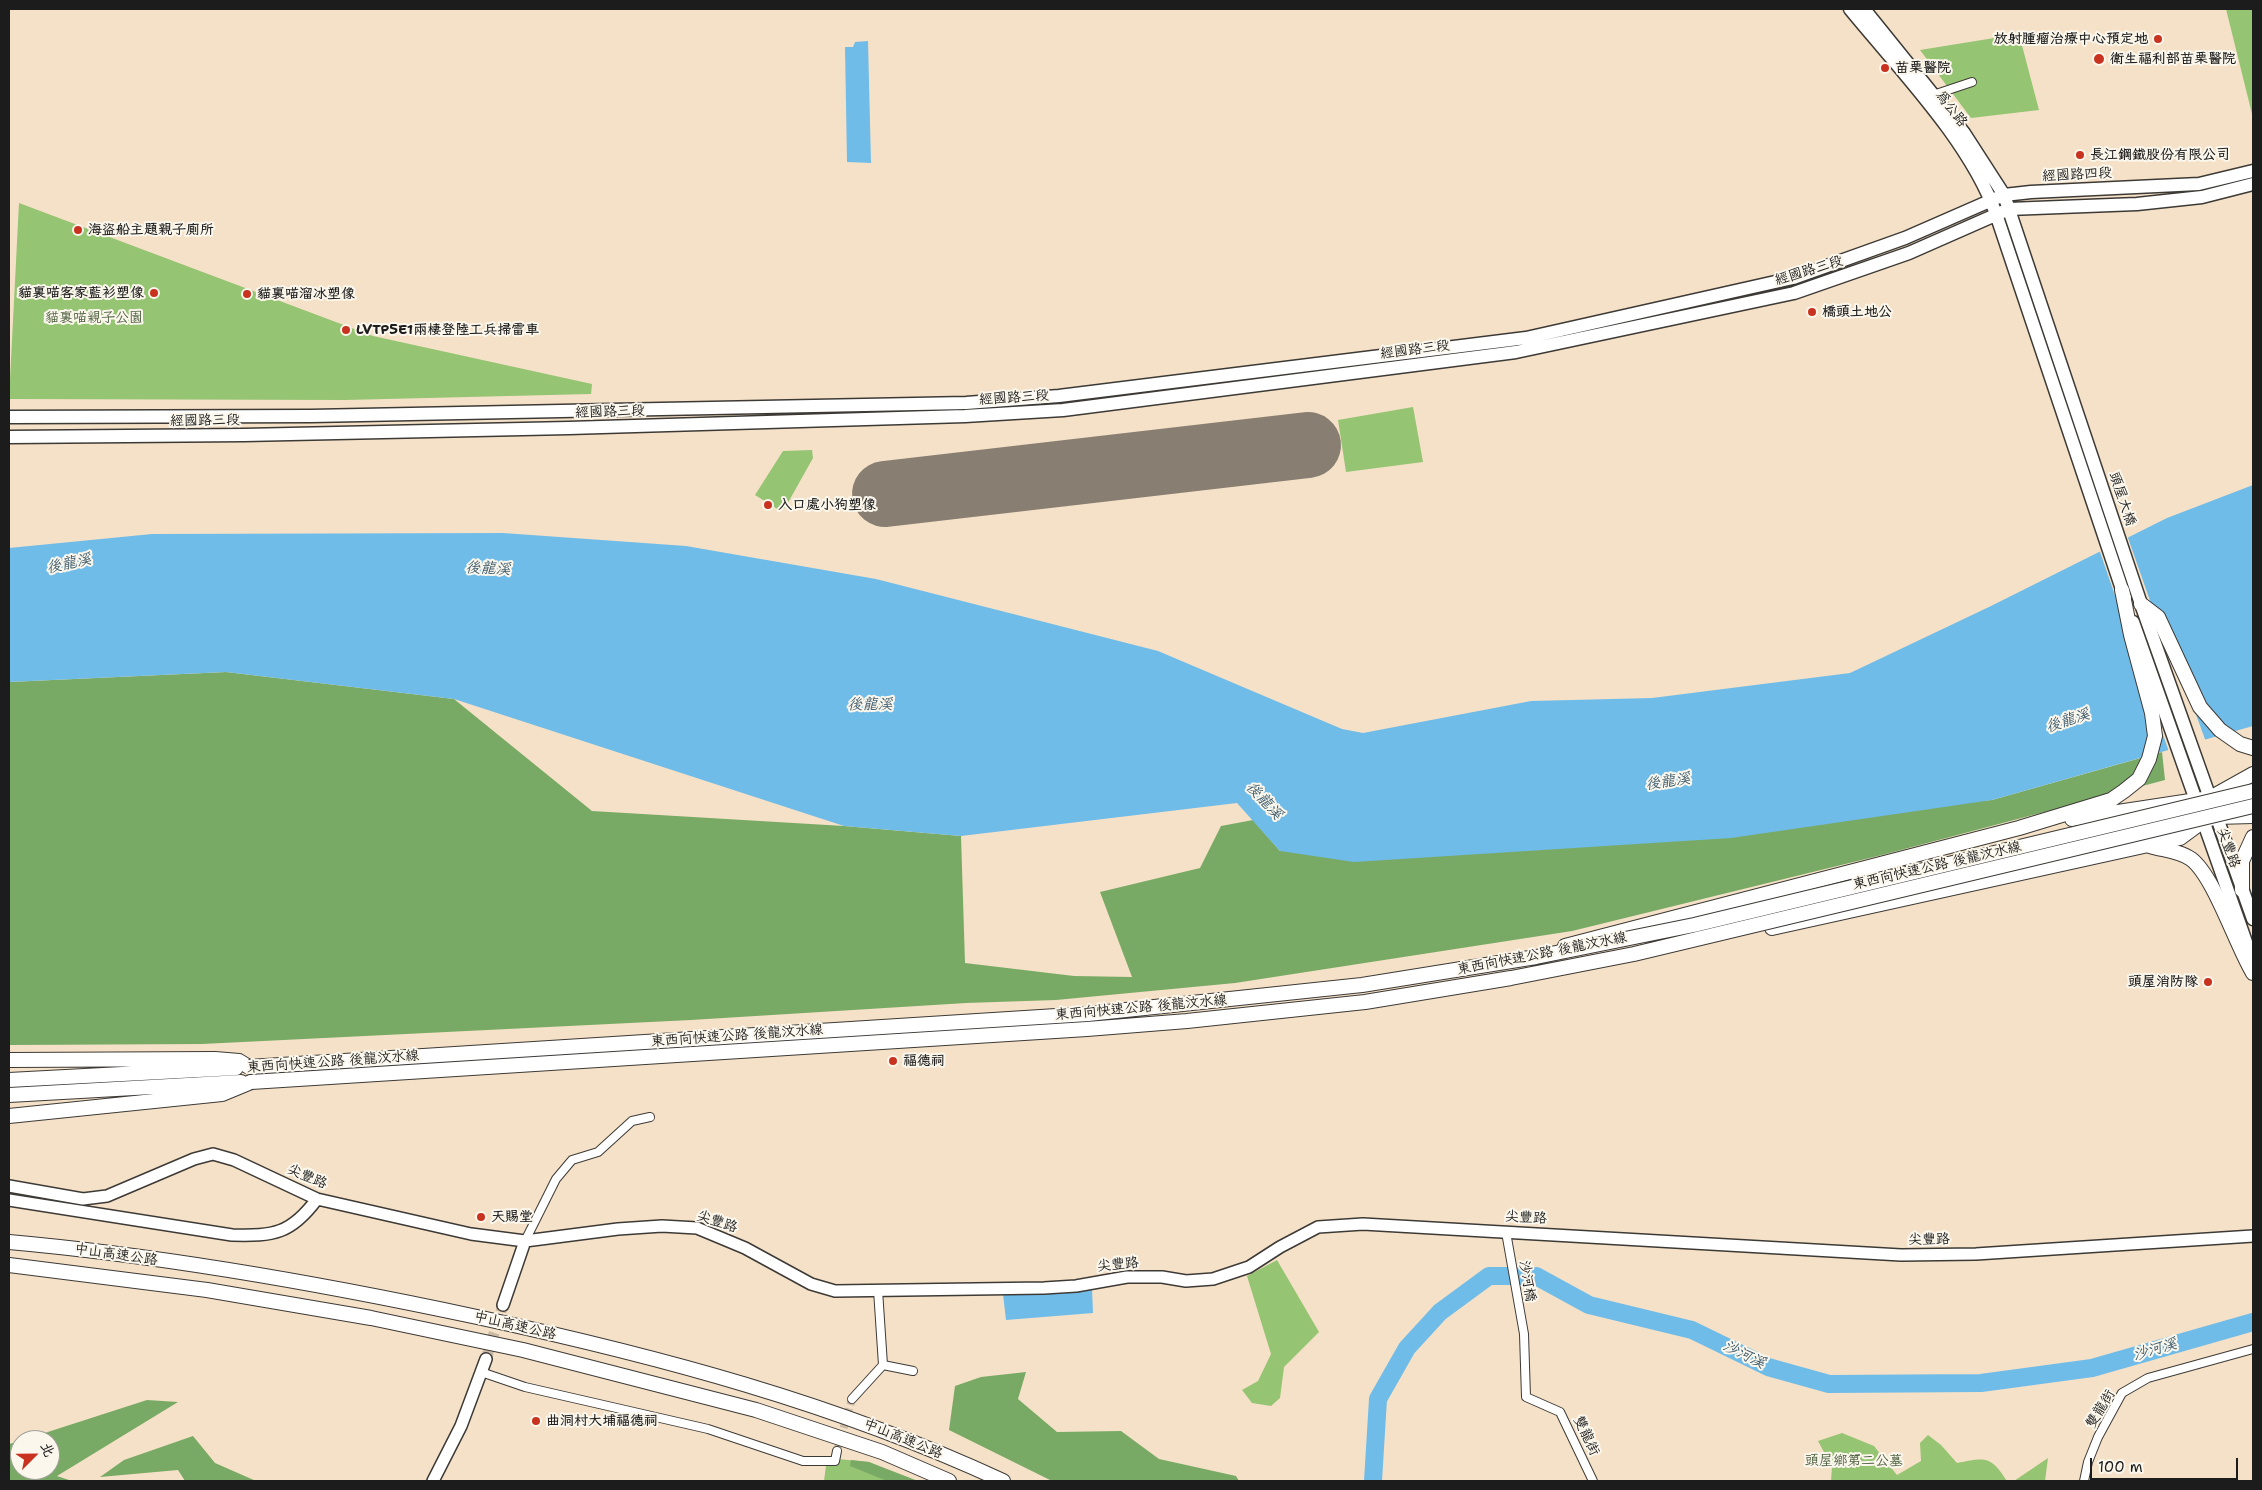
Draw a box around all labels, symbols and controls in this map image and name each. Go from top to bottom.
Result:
place label: 放射腫瘤治療中心預定地 [1994,31,2148,47]
marker: 放射腫瘤治療中心預定地 [2152,33,2164,45]
place label: 衛生福利部苗栗醫院 [2110,51,2236,67]
marker: 衛生福利部苗栗醫院 [2092,52,2106,66]
place label: 苗栗醫院 [1895,60,1951,76]
marker: 苗栗醫院 [1879,62,1891,74]
street label: 為公路 [1931,87,1971,131]
place label: 長江鋼鐵股份有限公司 [2090,147,2230,163]
marker: 長江鋼鐵股份有限公司 [2074,149,2086,161]
street label: 經國路四段 [2042,165,2112,185]
place label: 海盜船主題親子廁所 [88,222,214,238]
marker: 海盜船主題親子廁所 [72,224,84,236]
street label: 經國路三段 [1773,253,1845,289]
place label: 貓裏喵客家藍衫塑像 [18,285,144,301]
place label: 貓裏喵溜冰塑像 [257,286,355,302]
marker: 貓裏喵客家藍衫塑像 [148,287,160,299]
marker: 貓裏喵溜冰塑像 [241,288,253,300]
place label: 橋頭土地公 [1822,304,1892,320]
marker: 橋頭土地公 [1806,306,1818,318]
park label: 貓裏喵親子公園 [45,310,143,326]
place label: LVTP5E1兩棲登陸工兵掃雷車 [356,322,539,338]
marker: LVTP5E1兩棲登陸工兵掃雷車 [340,324,352,336]
street label: 經國路三段 [1379,337,1451,363]
street label: 經國路三段 [978,387,1050,409]
street label: 經國路三段 [575,402,645,422]
street label: 經國路三段 [170,412,240,430]
street label: 頭屋大橋 [2105,470,2139,528]
place label: 入口處小狗塑像 [778,497,876,513]
marker: 入口處小狗塑像 [762,499,774,511]
water label: 後龍溪 [45,551,93,577]
water label: 後龍溪 [465,559,511,579]
water label: 後龍溪 [848,696,892,714]
water label: 後龍溪 [2044,705,2092,737]
water label: 後龍溪 [1644,770,1692,794]
water label: 後龍溪 [1242,778,1286,824]
street label: 尖豐路 [2213,825,2243,871]
street label: 東西向快速公路 後龍汶水線 [1851,838,2023,894]
street label: 東西向快速公路 後龍汶水線 [1456,929,1628,979]
place label: 頭屋消防隊 [2128,974,2198,990]
marker: 頭屋消防隊 [2202,976,2214,988]
street label: 東西向快速公路 後龍汶水線 [1054,992,1228,1024]
street label: 東西向快速公路 後龍汶水線 [650,1022,824,1050]
street label: 東西向快速公路 後龍汶水線 [246,1048,420,1076]
place label: 福德祠 [903,1053,945,1069]
marker: 福德祠 [887,1055,899,1067]
street label: 尖豐路 [284,1161,330,1193]
street label: 尖豐路 [694,1208,740,1236]
place label: 天賜堂 [491,1209,533,1225]
street label: 尖豐路 [1505,1209,1547,1227]
marker: 天賜堂 [475,1211,487,1223]
street label: 尖豐路 [1908,1231,1950,1249]
street label: 中山高速公路 [73,1241,159,1269]
street label: 尖豐路 [1096,1254,1140,1276]
street label: 沙河橋 [1515,1259,1539,1303]
street label: 中山高速公路 [472,1308,558,1344]
water label: 沙河溪 [2131,1335,2179,1365]
water label: 沙河溪 [1720,1337,1768,1373]
street label: 雙龍街 [2083,1387,2119,1431]
place label: 曲洞村大埔福德祠 [546,1413,658,1429]
street label: 雙龍街 [1569,1413,1603,1459]
marker: 曲洞村大埔福德祠 [530,1415,542,1427]
street label: 中山高速公路 [861,1415,945,1463]
north arrow [10,1430,60,1480]
text: 北 [37,1440,59,1459]
scale bar [2092,1448,2240,1480]
park label: 頭屋鄉第二公墓 [1805,1453,1903,1469]
text: 100 m [2098,1457,2143,1477]

